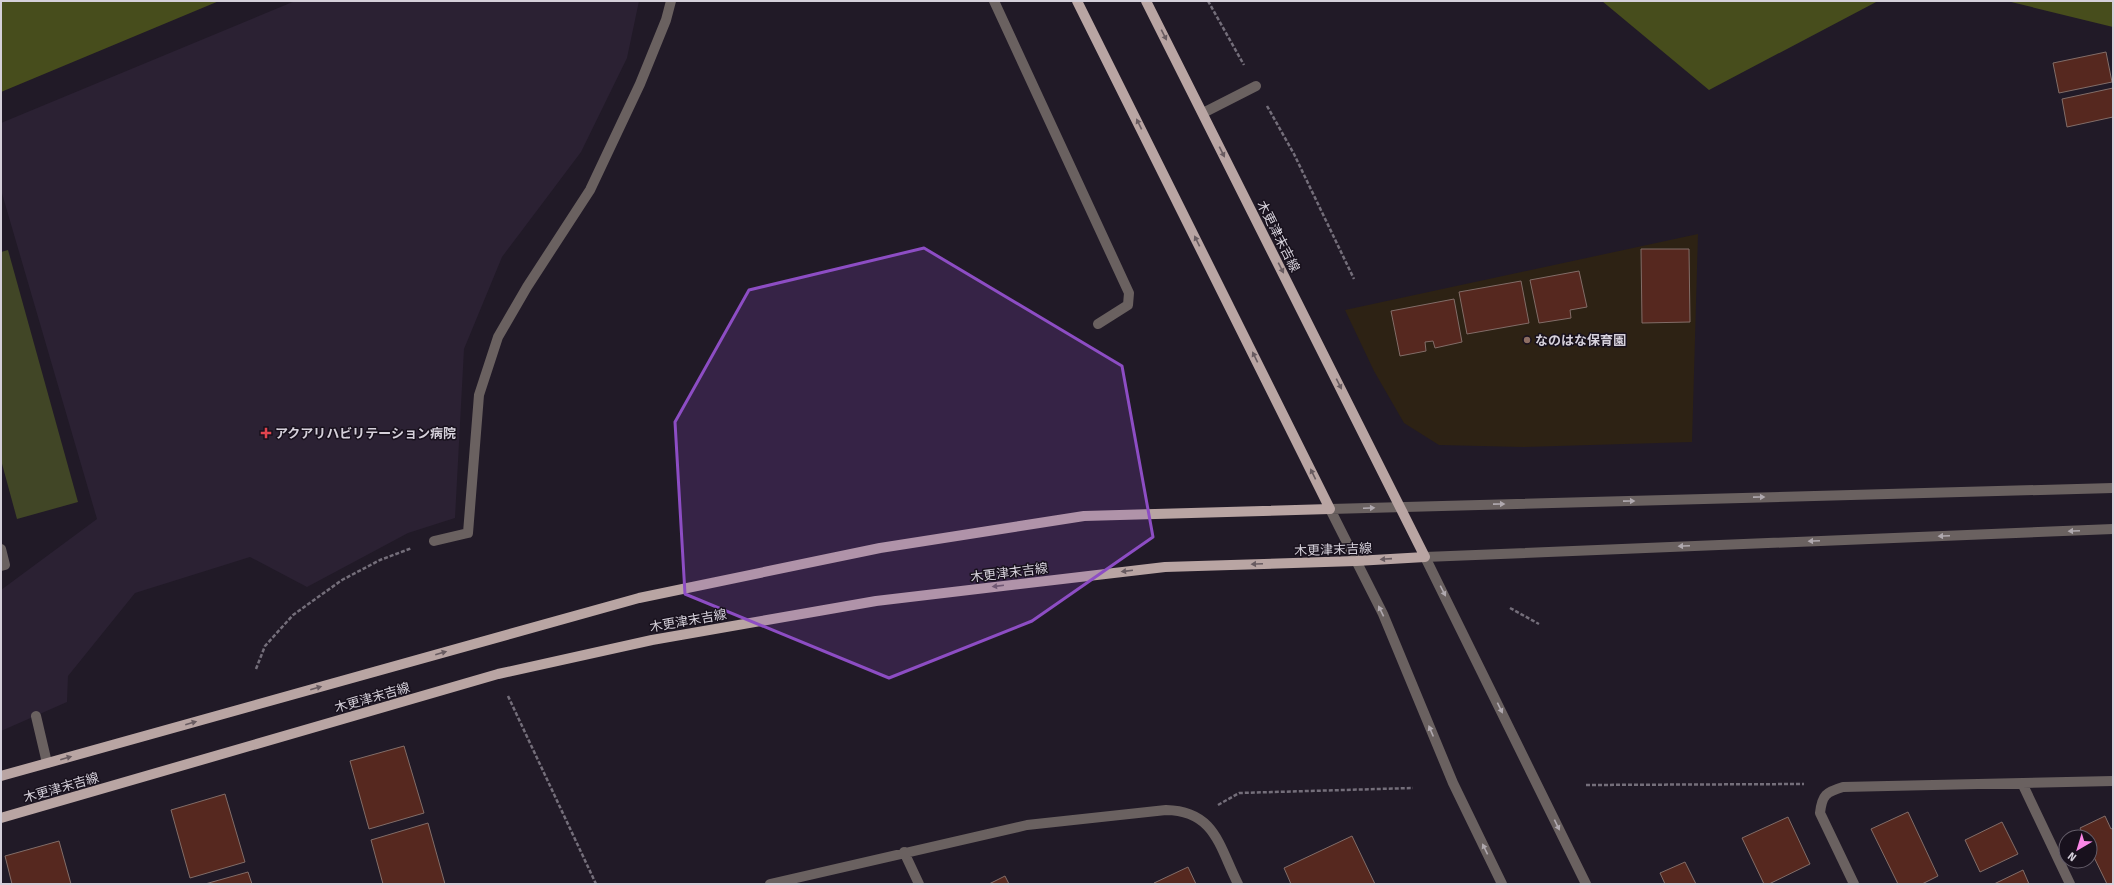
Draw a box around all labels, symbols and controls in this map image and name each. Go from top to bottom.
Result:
one-way arrow [1161,30,1167,41]
one-way arrow [1136,119,1142,130]
one-way arrow [1219,146,1225,157]
street label: 木更津末吉線 [1254,198,1303,274]
one-way arrow [1194,235,1200,247]
one-way arrow [1277,262,1284,274]
place label: なのはな保育園 [1535,333,1626,348]
marker: なのはな保育園 [1522,335,1532,345]
one-way arrow [1252,352,1258,363]
one-way arrow [1336,378,1342,390]
place label: アクアリハビリテーション病院 [275,426,456,441]
marker: アクアリハビリテーション病院 [260,427,272,439]
one-way arrow [1310,468,1316,480]
one-way arrow [1753,494,1765,501]
one-way arrow [1623,498,1636,504]
one-way arrow [1493,501,1506,507]
one-way arrow [1363,504,1375,511]
one-way arrow [2068,527,2080,534]
one-way arrow [1938,532,1950,539]
one-way arrow [1807,538,1820,544]
street label: 木更津末吉線 [1294,541,1372,558]
one-way arrow [1677,543,1690,549]
one-way arrow [1380,556,1392,563]
street label: 木更津末吉線 [969,560,1049,585]
one-way arrow [1251,561,1263,568]
one-way arrow [1121,568,1133,575]
one-way arrow [992,583,1004,590]
one-way arrow [1440,586,1446,597]
one-way arrow [1378,605,1384,616]
street label: 木更津末吉線 [648,606,728,635]
one-way arrow [435,650,447,656]
street label: 木更津末吉線 [333,680,412,715]
one-way arrow [310,685,322,691]
one-way arrow [1497,702,1503,714]
one-way arrow [185,720,197,726]
one-way arrow [1428,724,1434,736]
one-way arrow [60,755,72,761]
street label: 木更津末吉線 [22,770,101,805]
one-way arrow [1554,819,1560,831]
north arrow [2058,829,2098,869]
one-way arrow [1482,843,1488,855]
text: N [2065,849,2079,864]

